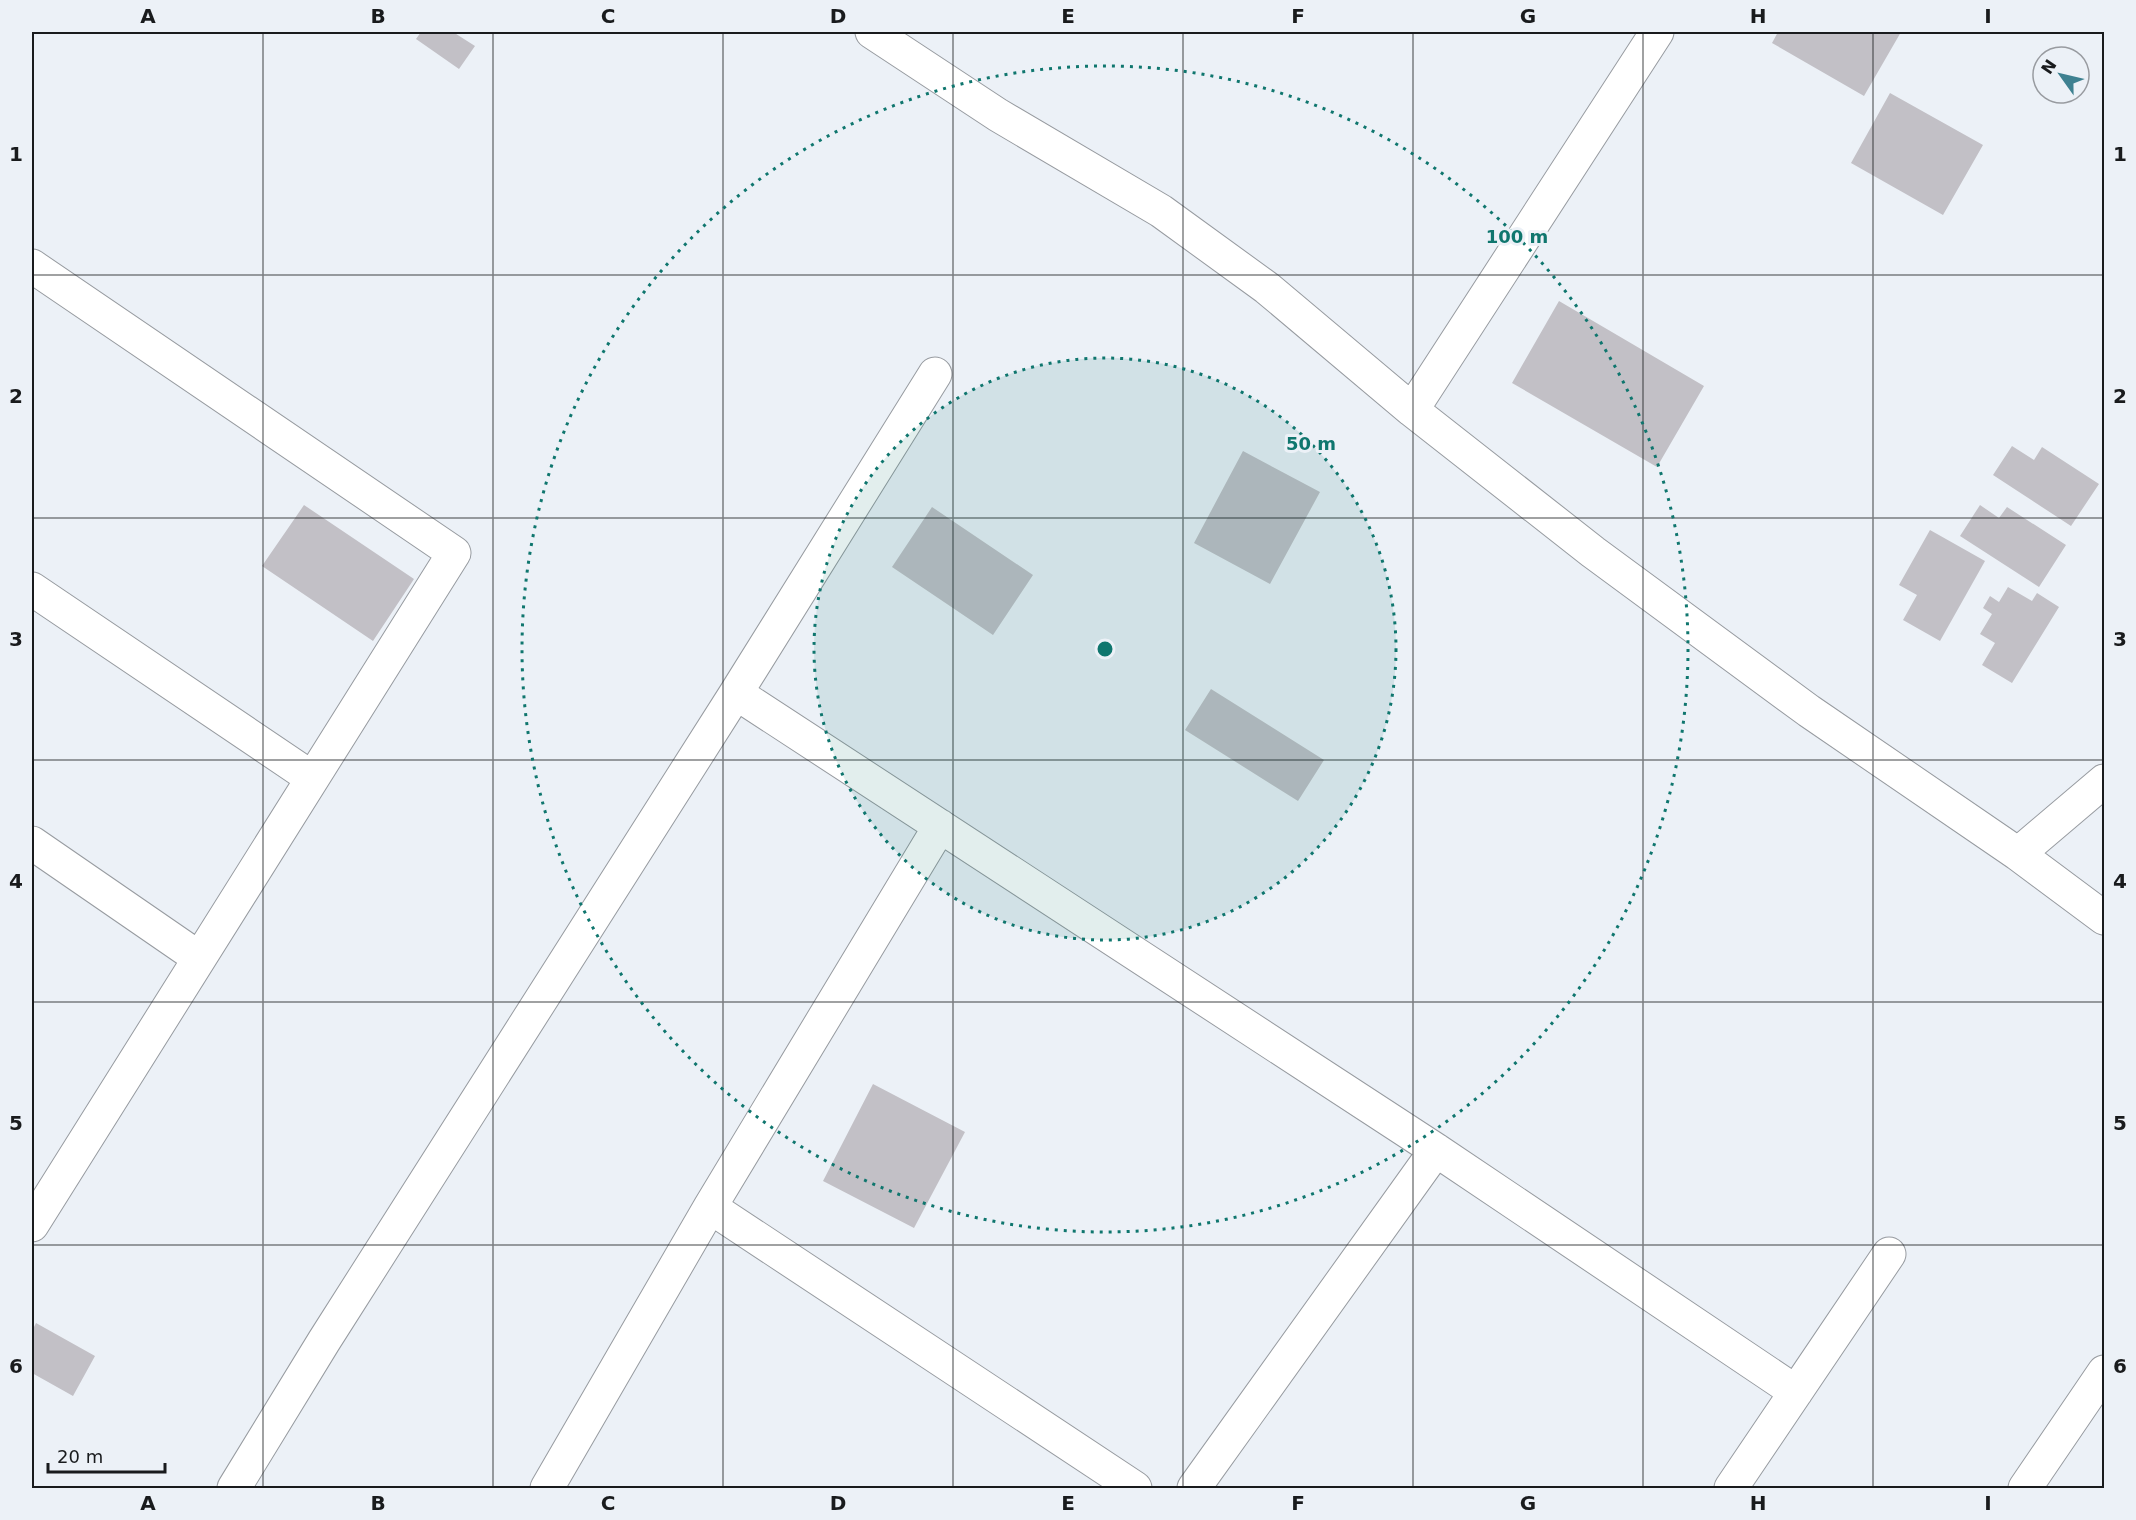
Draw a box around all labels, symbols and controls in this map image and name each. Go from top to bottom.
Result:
text: A [140,4,156,28]
text: B [370,4,386,28]
text: C [601,4,615,28]
text: D [830,4,846,28]
text: E [1061,4,1075,28]
text: F [1291,4,1305,28]
text: G [1520,4,1536,28]
text: H [1750,4,1766,28]
text: I [1984,4,1992,28]
north arrow [2031,45,2091,105]
text: N [2037,56,2061,78]
text: 1 [9,142,23,166]
text: 1 [2113,142,2127,166]
text: 100 m [1486,226,1548,247]
text: 2 [9,384,23,408]
text: 2 [2113,384,2127,408]
text: 50 m [1286,433,1336,454]
text: 3 [9,627,23,651]
text: 3 [2113,627,2127,651]
centre of rings [1095,639,1115,659]
text: 4 [9,869,23,893]
text: 4 [2113,869,2127,893]
text: 5 [9,1111,23,1135]
text: 5 [2113,1111,2127,1135]
text: 6 [9,1354,23,1378]
text: 6 [2113,1354,2127,1378]
scale bar [48,1436,165,1474]
text: 20 m [57,1446,103,1467]
text: A [140,1491,156,1515]
text: B [370,1491,386,1515]
text: C [601,1491,615,1515]
text: D [830,1491,846,1515]
text: E [1061,1491,1075,1515]
text: F [1291,1491,1305,1515]
text: G [1520,1491,1536,1515]
text: H [1750,1491,1766,1515]
text: I [1984,1491,1992,1515]

